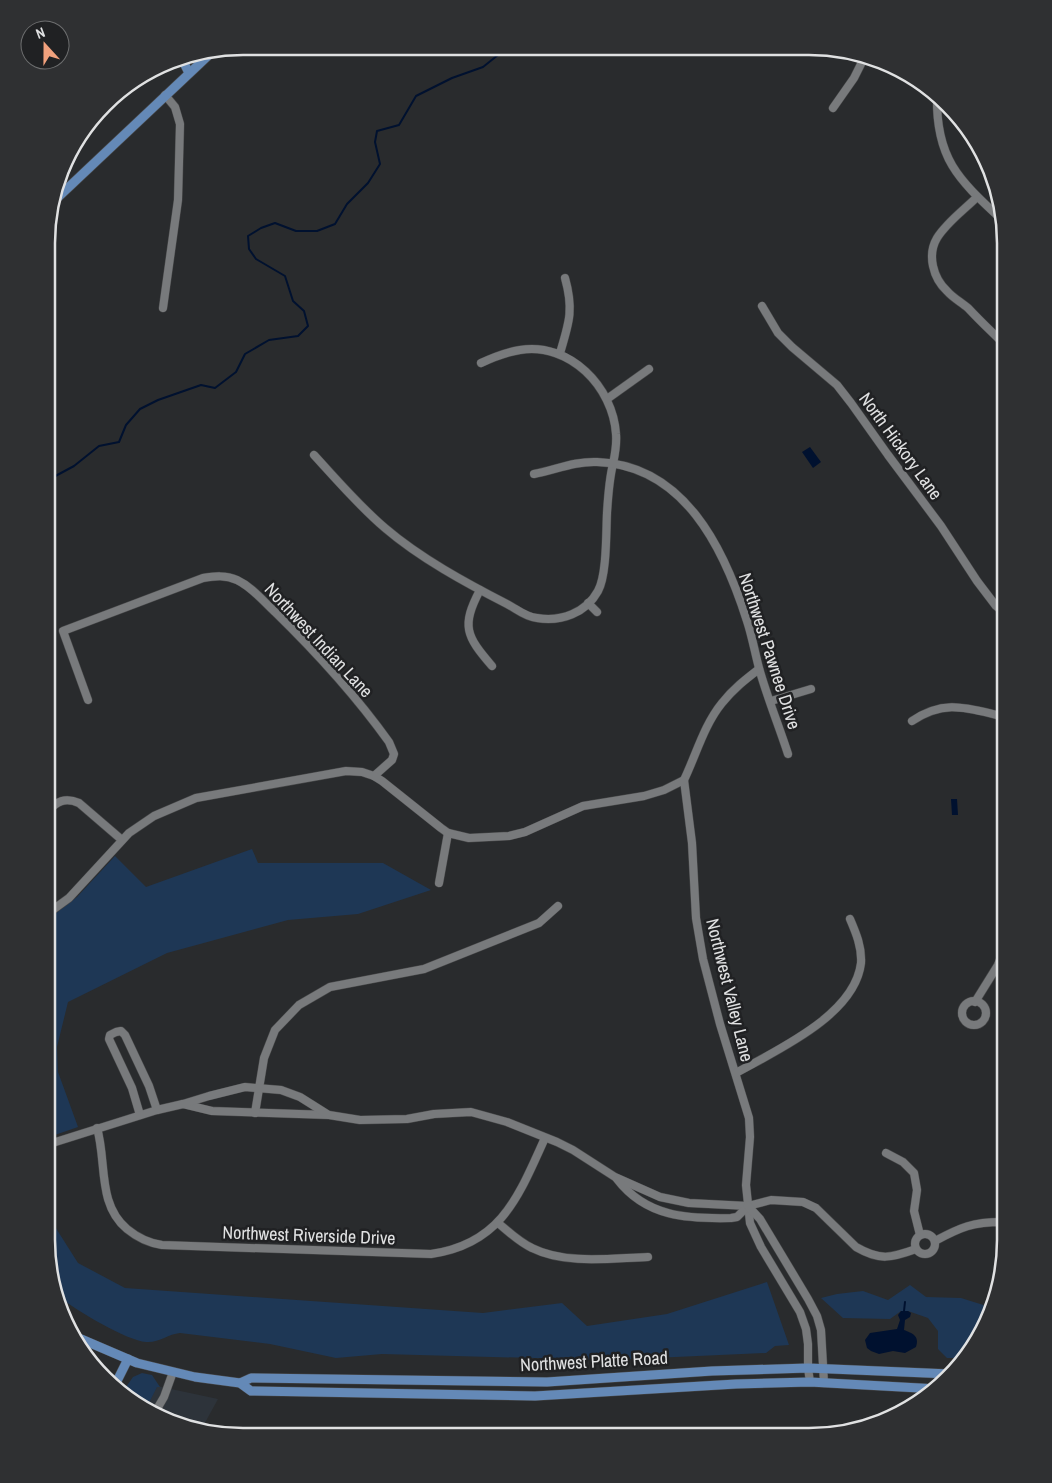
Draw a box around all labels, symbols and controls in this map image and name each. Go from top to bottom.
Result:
north arrow [20,20,70,70]
text: N [33,23,47,43]
street label: North Hickory Lane [854,387,948,505]
street label: Northwest Pawnee Drive [733,570,807,732]
street label: Northwest Indian Lane [259,577,379,703]
street label: Northwest Valley Lane [700,916,760,1064]
street label: Northwest Riverside Drive [222,1219,396,1251]
street label: Northwest Platte Road [520,1345,668,1377]

